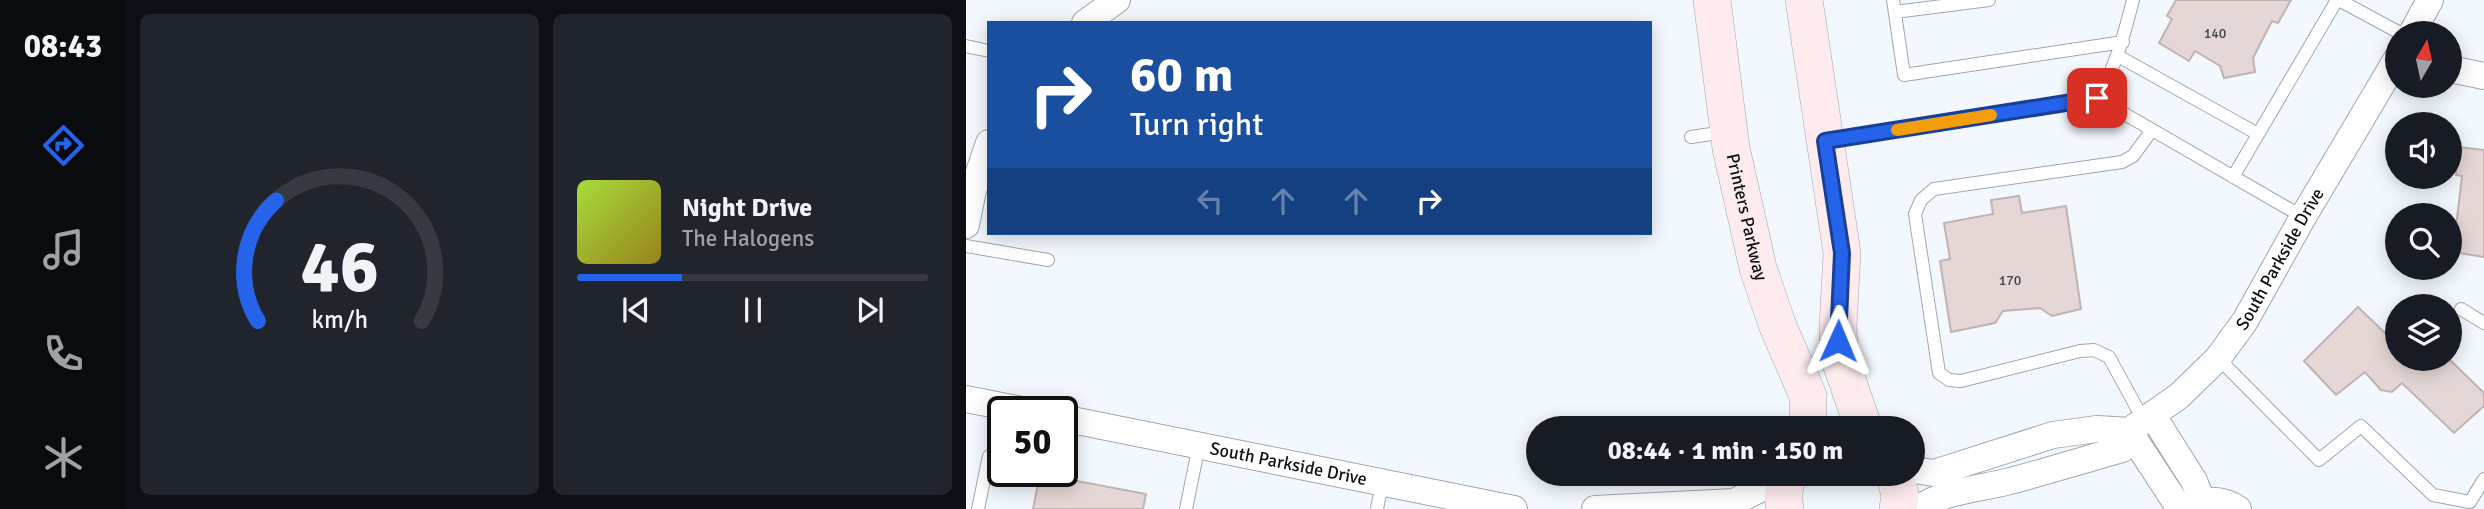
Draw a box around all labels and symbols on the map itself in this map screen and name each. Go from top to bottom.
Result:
north arrow [2385,21,2462,98]
house number: 140 [2204,25,2226,42]
pin [2067,68,2127,128]
street label: Printers Parkway [1722,151,1773,284]
street label: South Parkside Drive [2231,184,2329,335]
house number: 170 [1999,272,2021,289]
position arrow [1801,304,1875,378]
speed limit sign: 50 [987,396,1078,487]
street label: South Parkside Drive [1208,437,1369,490]

